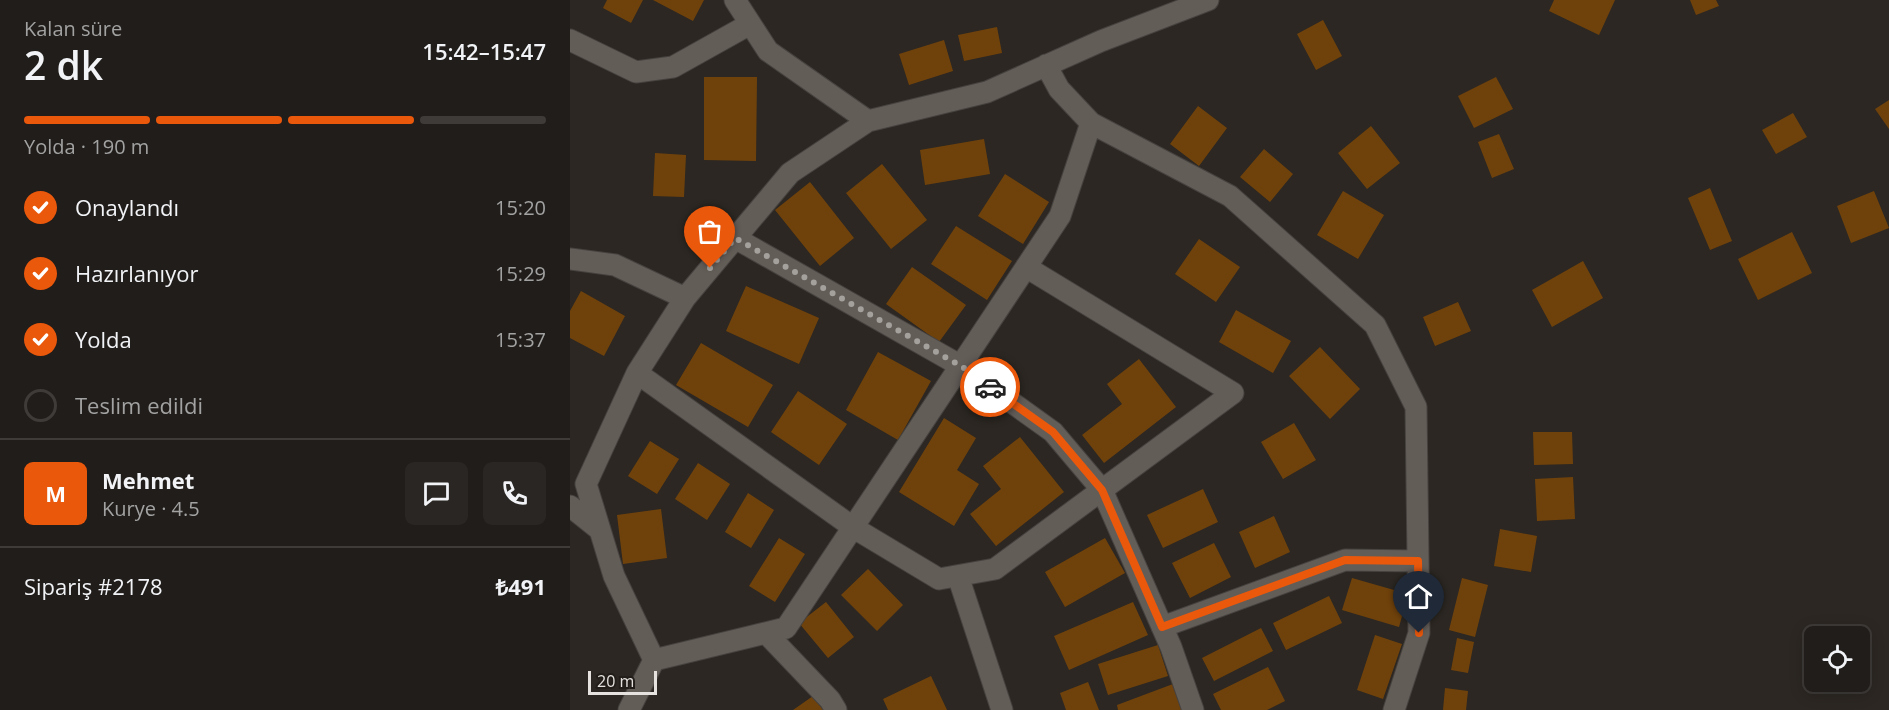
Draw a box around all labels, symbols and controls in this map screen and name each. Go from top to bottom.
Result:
text: Kalan süre [24,15,122,42]
text: 15:42–15:47 [422,36,546,66]
text: 2 dk [24,38,103,91]
text: Yolda · 190 m [24,133,149,160]
icon: check [24,191,57,224]
text: Onaylandı [75,192,179,222]
text: 15:20 [495,194,546,221]
pin [684,206,735,268]
icon: bag [693,215,726,248]
icon: check [24,257,57,290]
text: Hazırlanıyor [75,258,198,288]
text: 15:29 [495,260,546,287]
icon: check [24,323,57,356]
text: Yolda [75,324,132,354]
text: 15:37 [495,326,546,353]
courier [960,357,1020,417]
icon: car [974,371,1007,404]
text: Teslim edildi [75,390,203,420]
button: chat [405,462,468,525]
button: phone [483,462,546,525]
text: Mehmet [102,465,194,495]
text: M [45,478,66,508]
text: Kurye · 4.5 [102,495,200,522]
text: Sipariş #2178 [24,571,163,601]
text: ₺491 [496,571,546,601]
pin [1393,571,1444,633]
icon: home [1402,580,1435,613]
map controls [1804,626,1870,692]
button: locate [1804,626,1870,692]
scale bar [588,668,657,696]
text: 20 m [597,670,634,692]

